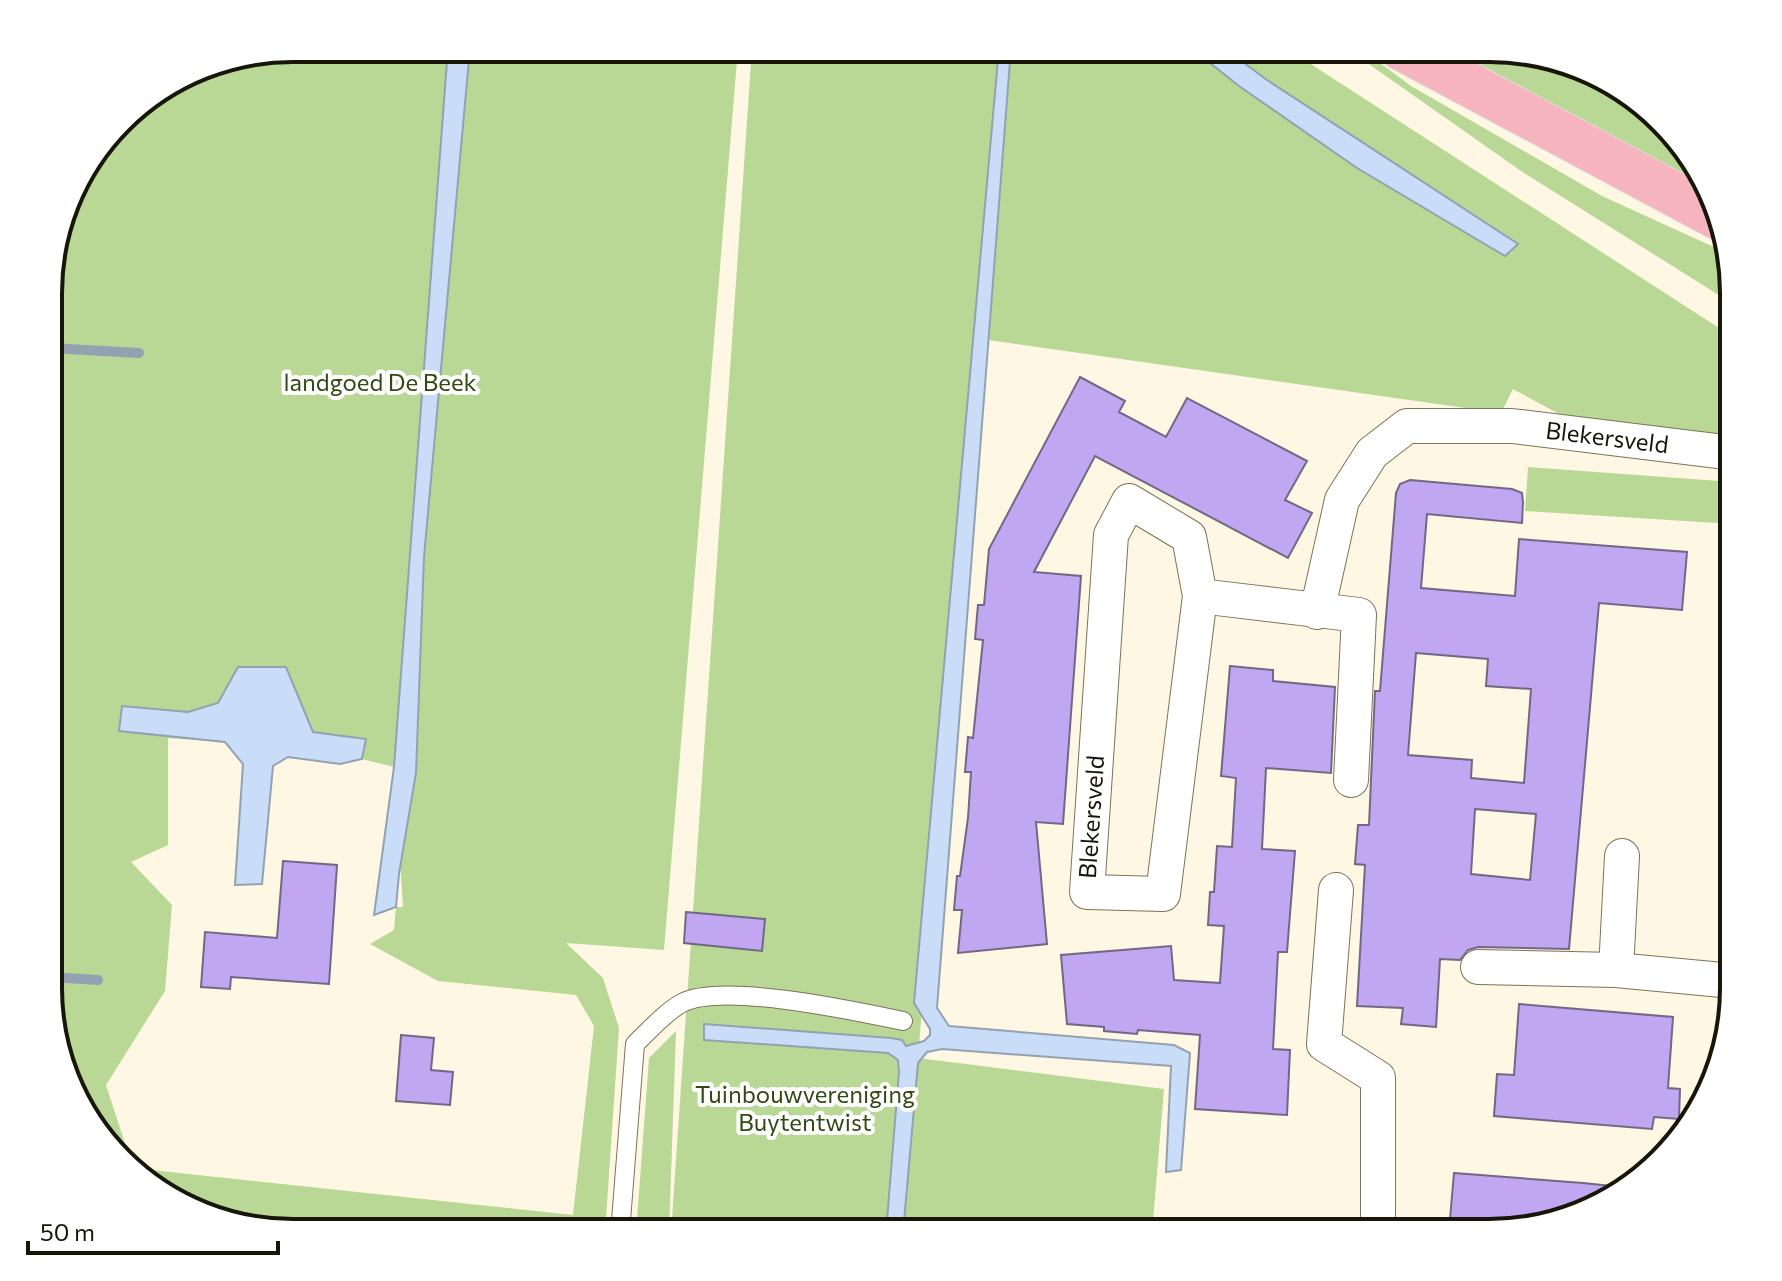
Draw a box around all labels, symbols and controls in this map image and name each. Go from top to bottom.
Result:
park label: landgoed De Beek [283,367,477,396]
street label: Blekersveld [1544,415,1670,458]
street label: Blekersveld [1072,754,1109,880]
park label: Tuinbouwvereniging Buytentwist [695,1079,915,1136]
scale bar [28,1205,278,1255]
text: 50 m [40,1217,95,1246]

